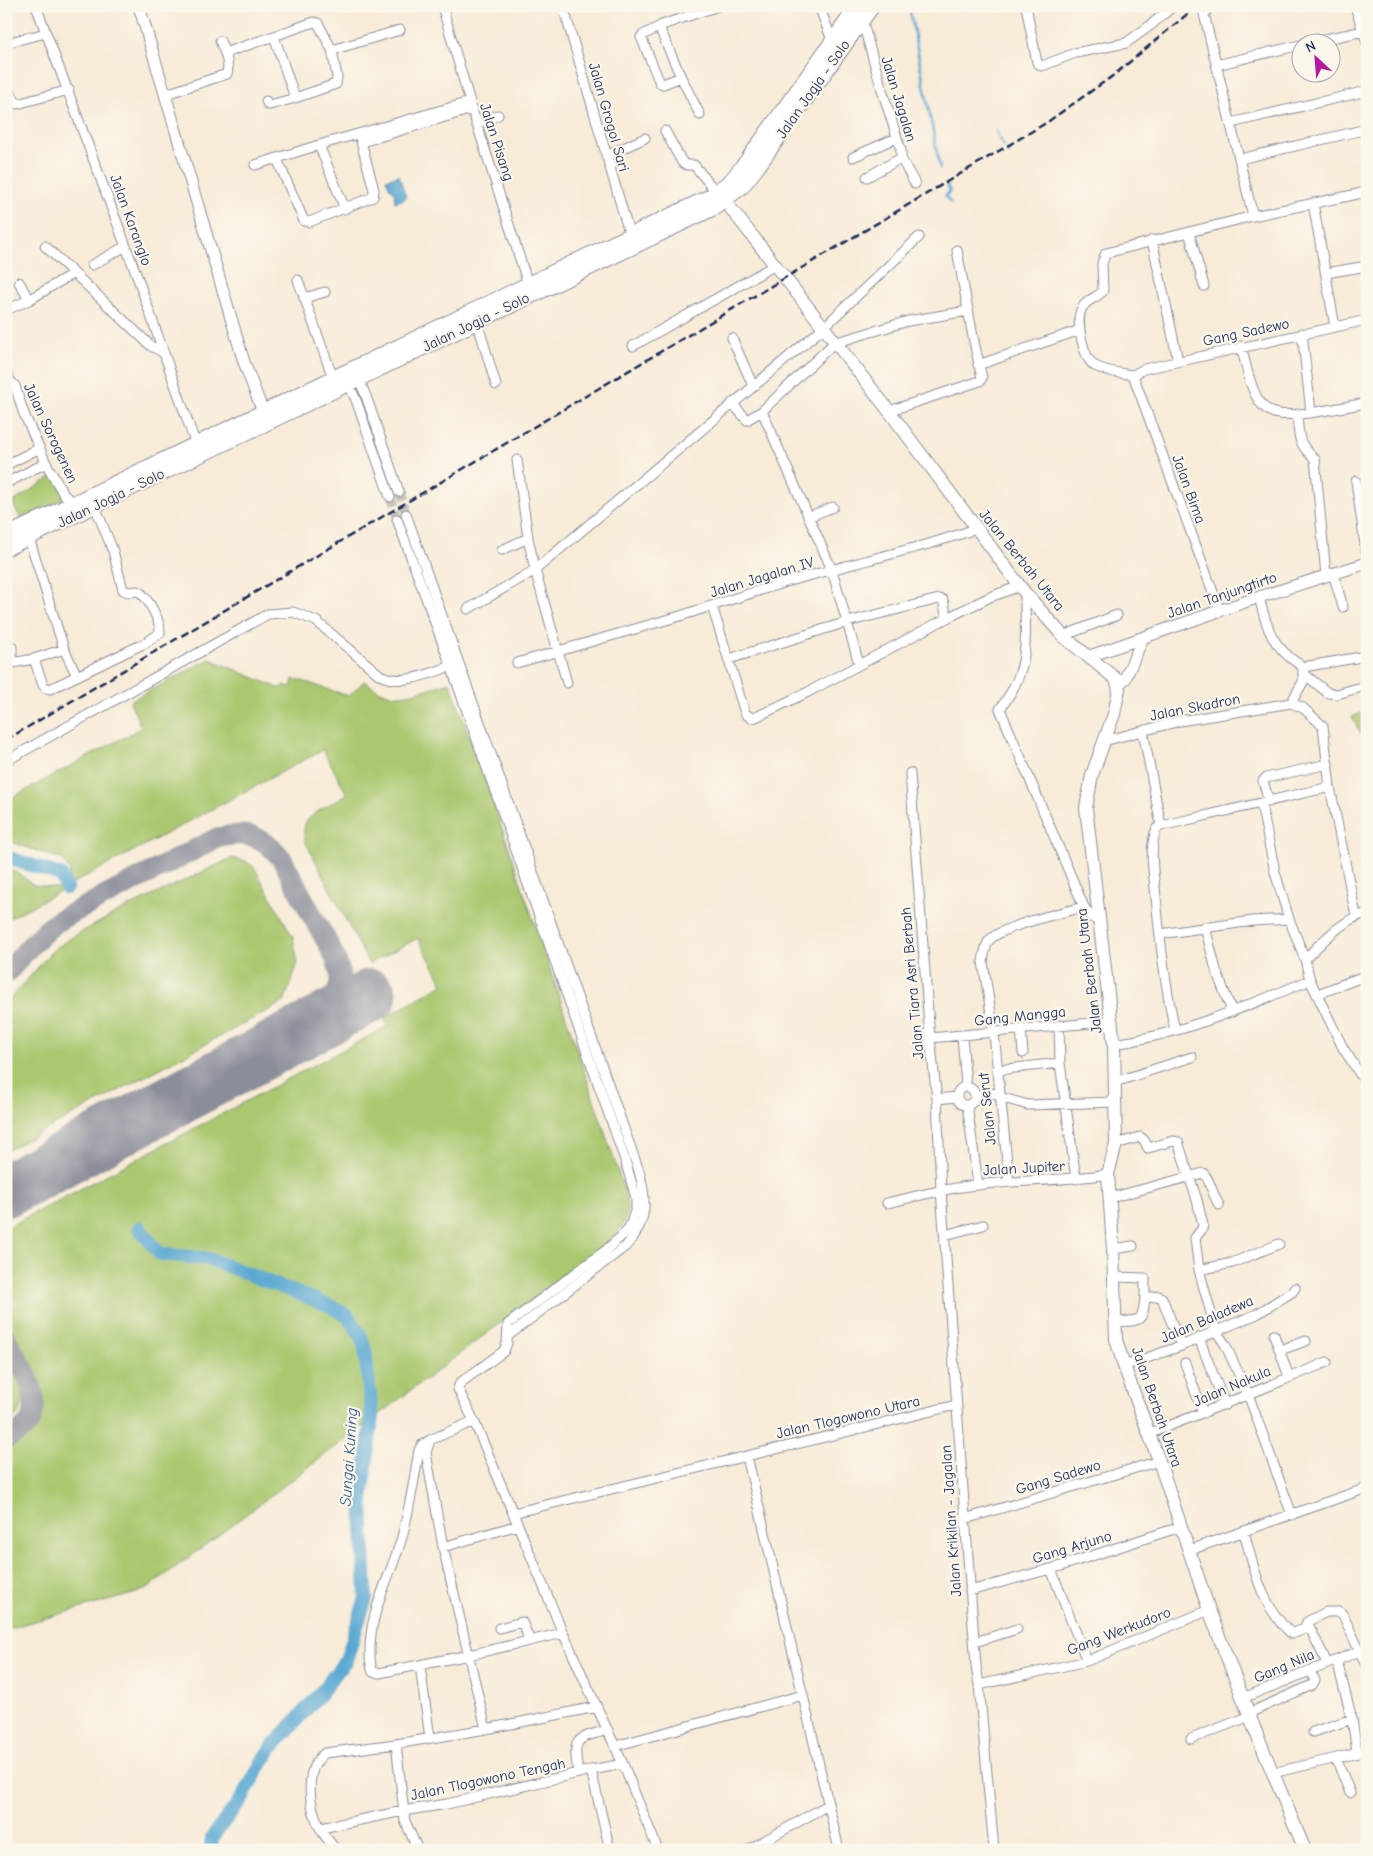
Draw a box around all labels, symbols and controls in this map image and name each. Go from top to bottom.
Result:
north arrow [1290,32,1340,82]
street label: Jalan Jogja - Solo [772,36,854,142]
text: N [1303,37,1318,56]
street label: Jalan Jagalan [877,54,921,144]
street label: Jalan Grogol Sari [585,60,633,174]
street label: Jalan Pisang [476,101,518,183]
street label: Jalan Karanglo [106,172,156,268]
street label: Jalan Jogja - Solo [420,288,532,356]
street label: Gang Sadewo [1201,314,1291,350]
street label: Jalan Sorogenen [20,380,82,486]
street label: Jalan Bima [1168,452,1210,526]
street label: Jalan Jogja - Solo [55,464,167,532]
street label: Jalan Berbah Utara [975,505,1069,615]
street label: Jalan Jagalan IV [708,553,816,601]
street label: Jalan Tanjungtirto [1165,568,1279,622]
street label: Jalan Skadron [1148,689,1242,725]
street label: Jalan Tiara Asri Berbah [896,906,928,1060]
street label: Jalan Berbah Utara [1072,907,1106,1035]
street label: Gang Mangga [973,1002,1067,1030]
street label: Jalan Serut [974,1071,1000,1146]
street label: Jalan Jupiter [983,1157,1066,1179]
street label: Jalan Baladewa [1158,1291,1256,1347]
street label: Jalan Berbah Utara [1128,1345,1186,1469]
street label: Jalan Nakula [1191,1362,1273,1410]
street label: Jalan Tlogowono Utara [774,1392,922,1442]
water label: Sungai Kuning [337,1407,361,1507]
street label: Jalan Krikilan - Jagalan [937,1444,965,1598]
street label: Gang Sadewo [1013,1456,1103,1498]
street label: Gang Arjuno [1030,1526,1114,1568]
street label: Gang Werkudoro [1065,1603,1173,1659]
street label: Gang Nila [1251,1645,1317,1687]
street label: Jalan Tlogowono Tengah [409,1754,567,1804]

